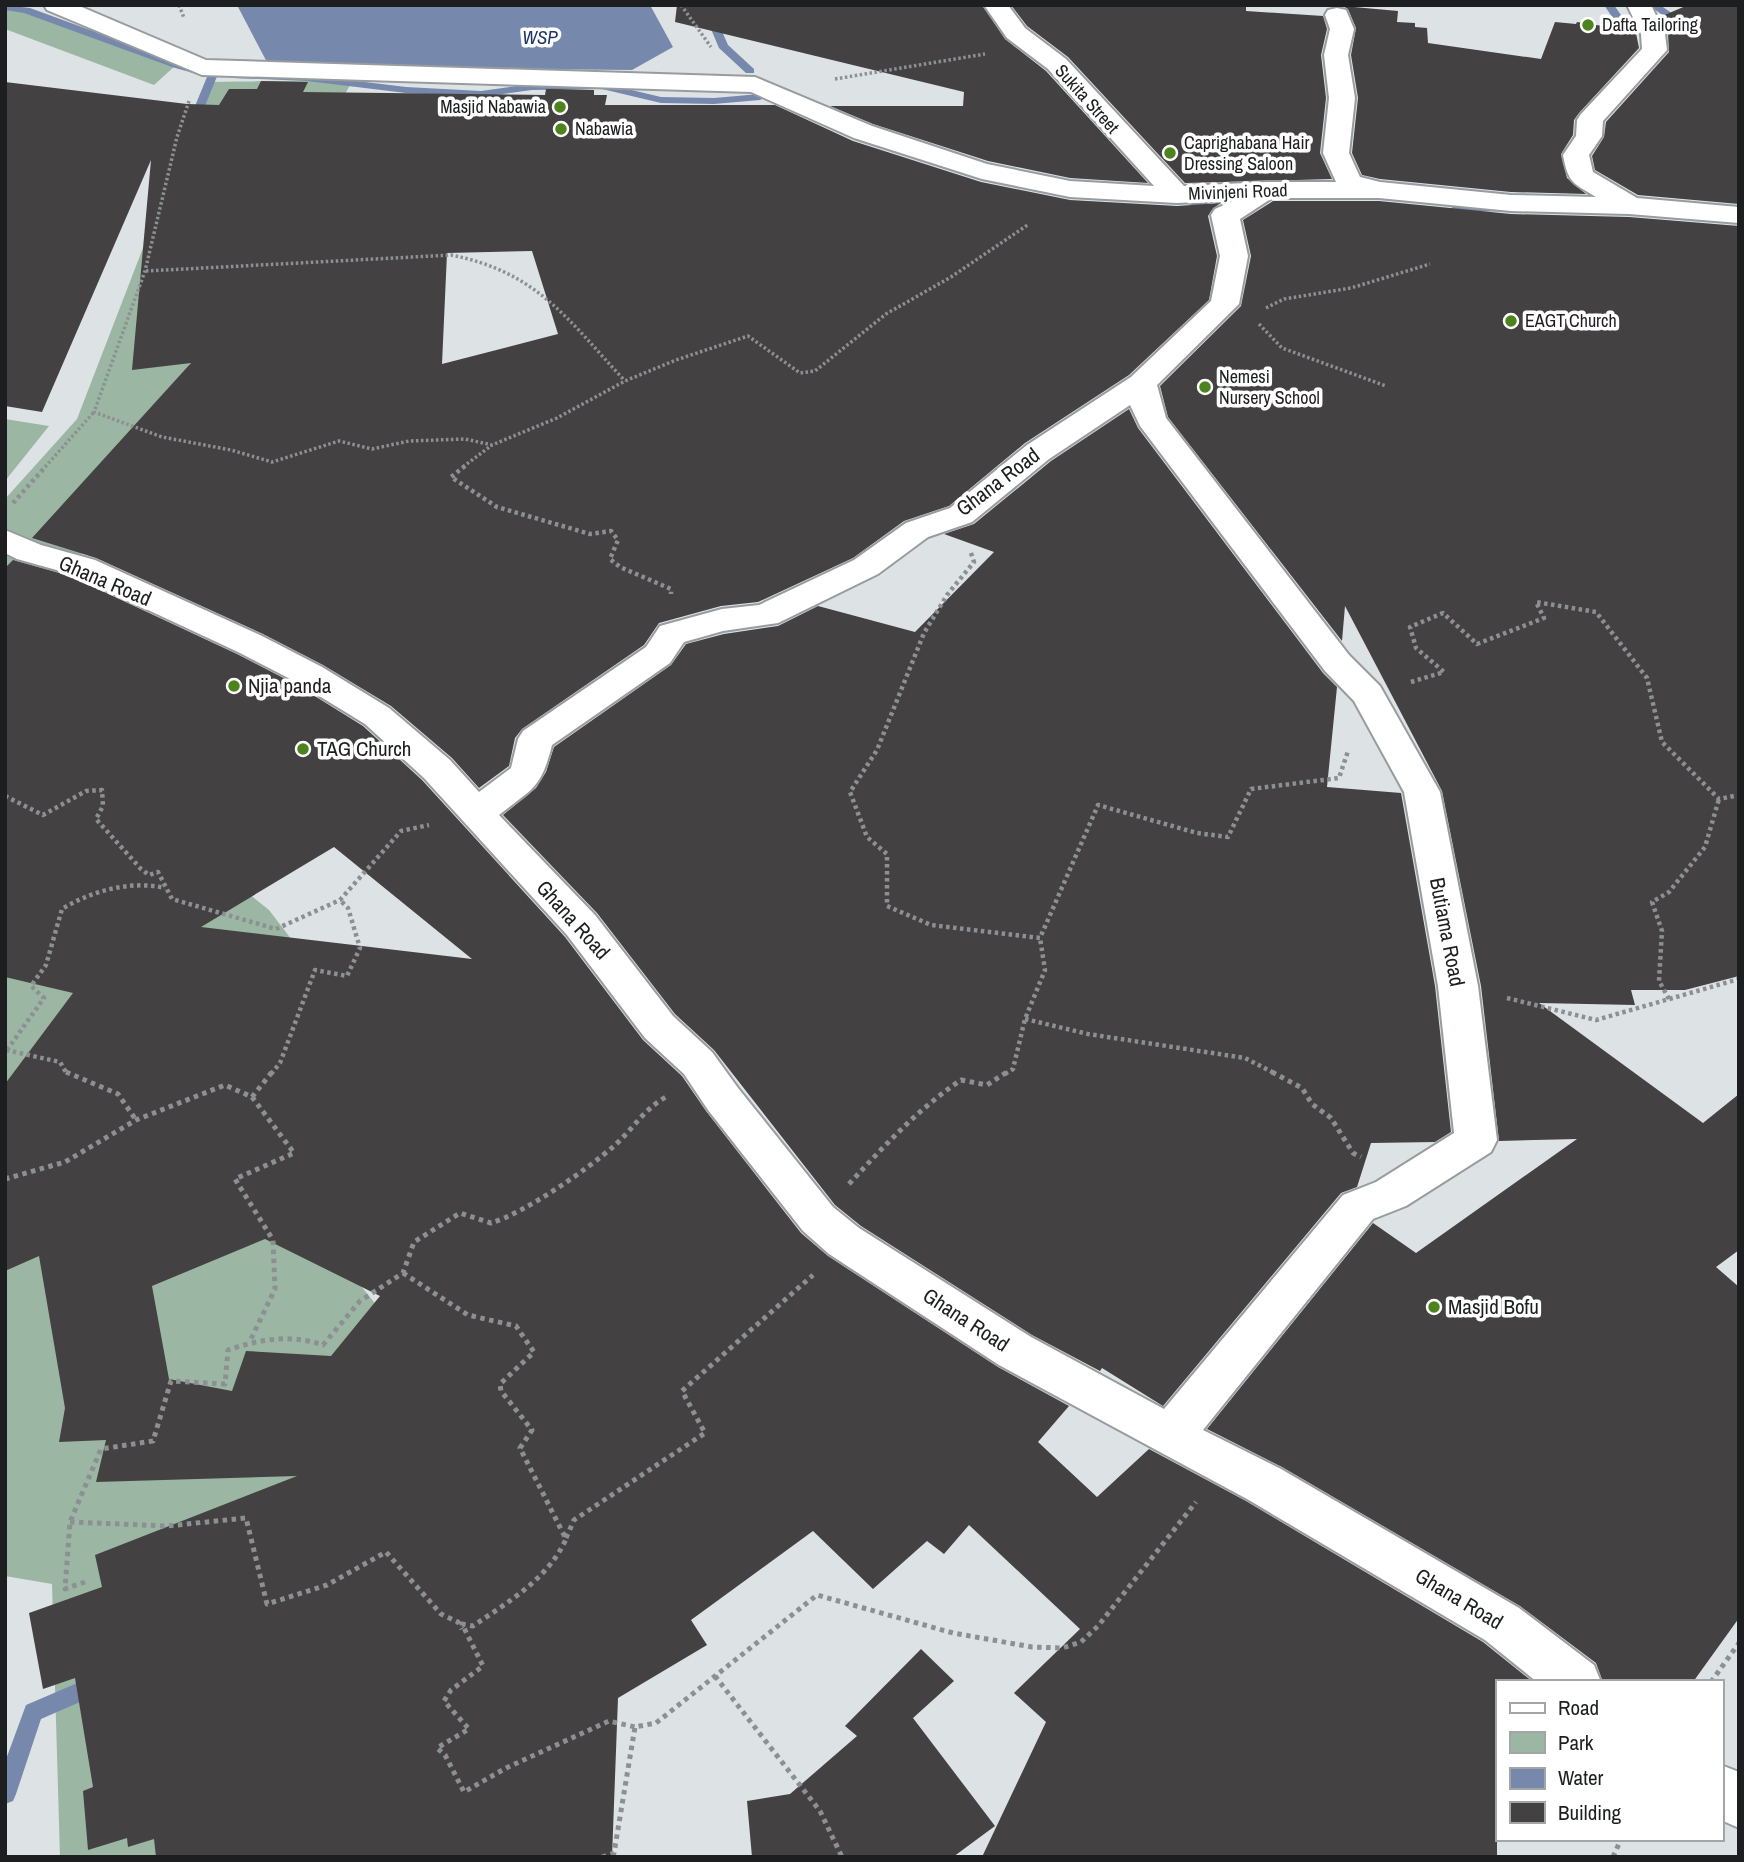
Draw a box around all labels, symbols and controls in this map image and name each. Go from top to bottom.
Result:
place label: Dafta Tailoring [1602,12,1699,37]
marker: Dafta Tailoring [1580,17,1596,33]
water label: WSP [522,24,558,50]
street label: Sukita Street [1050,59,1125,139]
place label: Masjid Nabawia [440,94,546,119]
marker: Masjid Nabawia [552,99,568,115]
place label: Nabawia [575,116,633,141]
marker: Nabawia [553,121,569,137]
place label: Caprighabana Hair Dressing Saloon [1184,130,1310,176]
marker: Caprighabana Hair Dressing Saloon [1162,145,1178,161]
street label: Mivinjeni Road [1188,177,1288,206]
place label: EAGT Church [1525,308,1617,333]
marker: EAGT Church [1503,313,1519,329]
place label: Nemesi Nursery School [1219,364,1320,410]
marker: Nemesi Nursery School [1197,379,1213,395]
street label: Ghana Road [950,441,1045,523]
street label: Ghana Road [55,548,156,613]
place label: Njia panda [248,671,332,700]
marker: Njia panda [226,678,242,694]
place label: TAG Church [317,734,411,763]
marker: TAG Church [295,741,311,757]
street label: Ghana Road [530,874,617,966]
street label: Butiama Road [1423,875,1472,989]
street label: Ghana Road [917,1281,1015,1358]
place label: Masjid Bofu [1448,1292,1539,1321]
marker: Masjid Bofu [1426,1299,1442,1315]
street label: Ghana Road [1410,1561,1509,1636]
legend [1496,1680,1723,1841]
text: Road [1558,1693,1599,1722]
text: Park [1558,1728,1594,1757]
text: Water [1558,1763,1604,1792]
text: Building [1558,1798,1622,1827]

